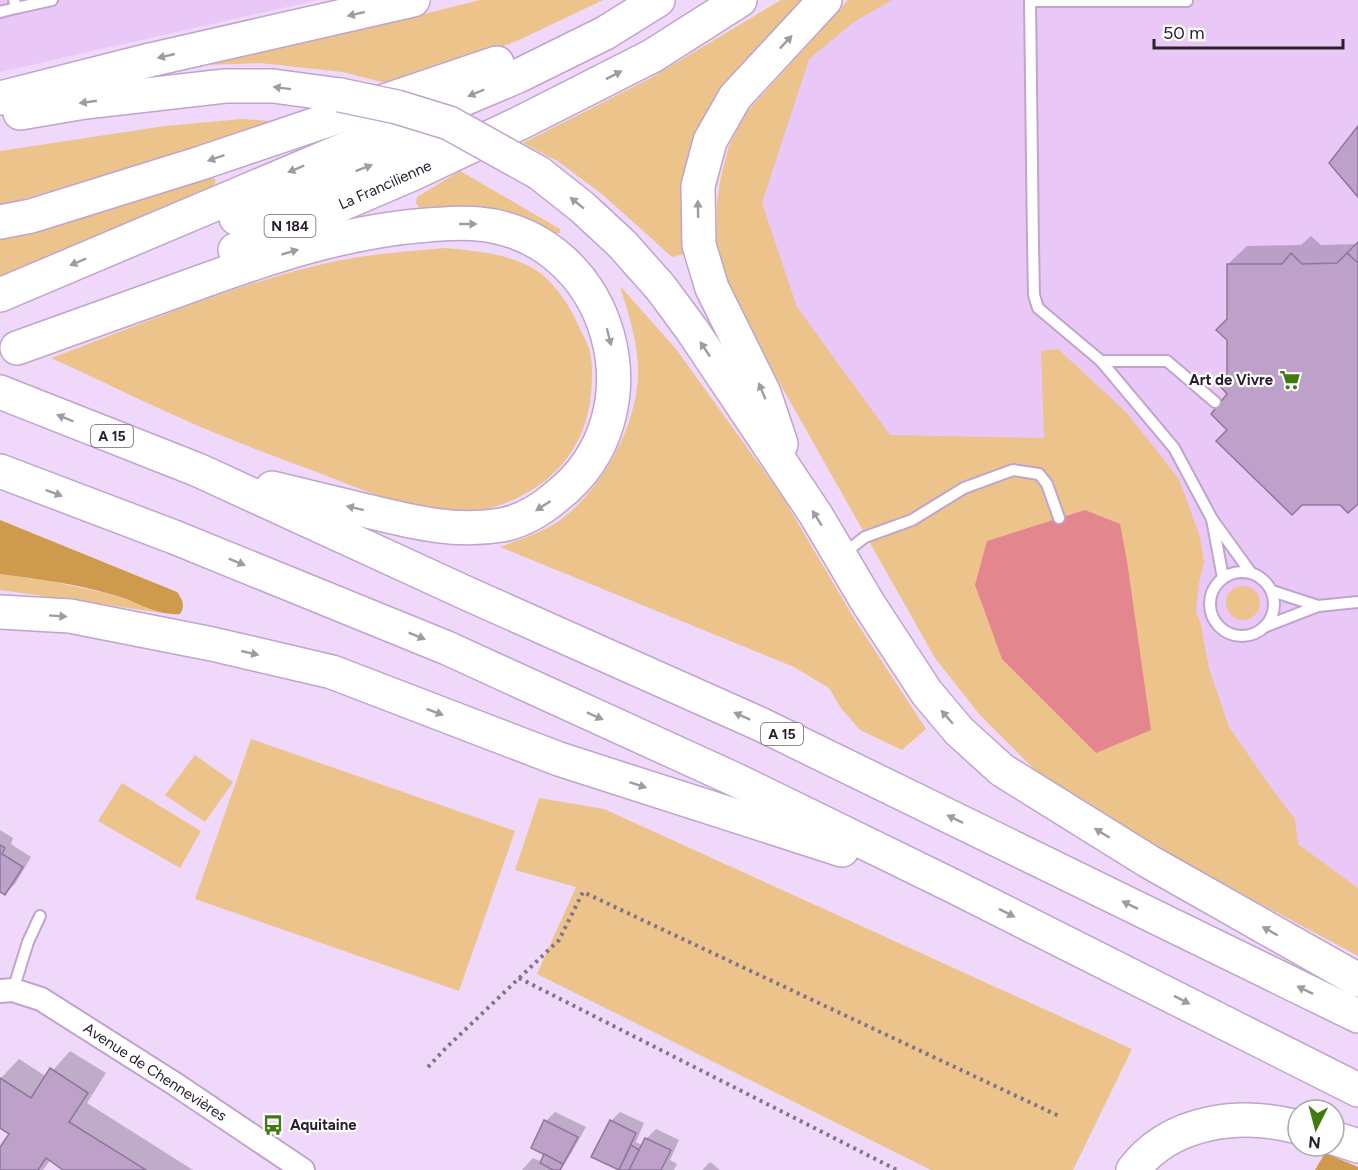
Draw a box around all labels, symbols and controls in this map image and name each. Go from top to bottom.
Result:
one-way arrow [347,9,366,19]
scale bar [1154,12,1343,50]
text: 50 m [1163,22,1205,44]
one-way arrow [778,36,792,50]
one-way arrow [157,52,175,62]
one-way arrow [606,71,623,80]
one-way arrow [272,83,291,92]
one-way arrow [467,89,484,98]
one-way arrow [78,97,97,107]
one-way arrow [207,154,225,163]
street label: La Francilienne [336,156,434,214]
one-way arrow [355,163,373,172]
one-way arrow [286,164,304,174]
one-way arrow [569,197,585,210]
one-way arrow [694,200,703,219]
road number: N 184 [264,215,316,237]
one-way arrow [458,219,477,229]
one-way arrow [282,247,300,256]
one-way arrow [69,257,86,266]
one-way arrow [604,328,614,346]
one-way arrow [699,341,710,357]
supermarket icon: Art de Vivre [1278,368,1302,392]
place label: Art de Vivre [1189,371,1274,389]
one-way arrow [757,381,767,399]
one-way arrow [56,413,74,422]
road number: A 15 [91,425,133,447]
one-way arrow [46,488,64,498]
one-way arrow [535,501,551,512]
one-way arrow [345,503,364,513]
one-way arrow [812,510,823,526]
one-way arrow [228,557,246,567]
one-way arrow [49,611,68,620]
one-way arrow [408,632,426,641]
one-way arrow [241,648,259,658]
one-way arrow [426,707,444,717]
one-way arrow [940,709,954,724]
one-way arrow [587,711,604,720]
one-way arrow [733,711,750,720]
road number: A 15 [761,723,803,745]
one-way arrow [629,780,647,790]
one-way arrow [946,814,963,824]
one-way arrow [1094,827,1110,838]
one-way arrow [1122,900,1139,909]
one-way arrow [999,908,1016,918]
one-way arrow [1262,926,1278,937]
one-way arrow [1297,986,1314,995]
one-way arrow [1173,995,1190,1005]
street label: Avenue de Chennevières [80,1019,230,1125]
north arrow [1286,1098,1346,1158]
bus stop icon: Aquitaine [261,1113,285,1137]
place label: Aquitaine [290,1116,357,1134]
text: N [1307,1132,1322,1153]

